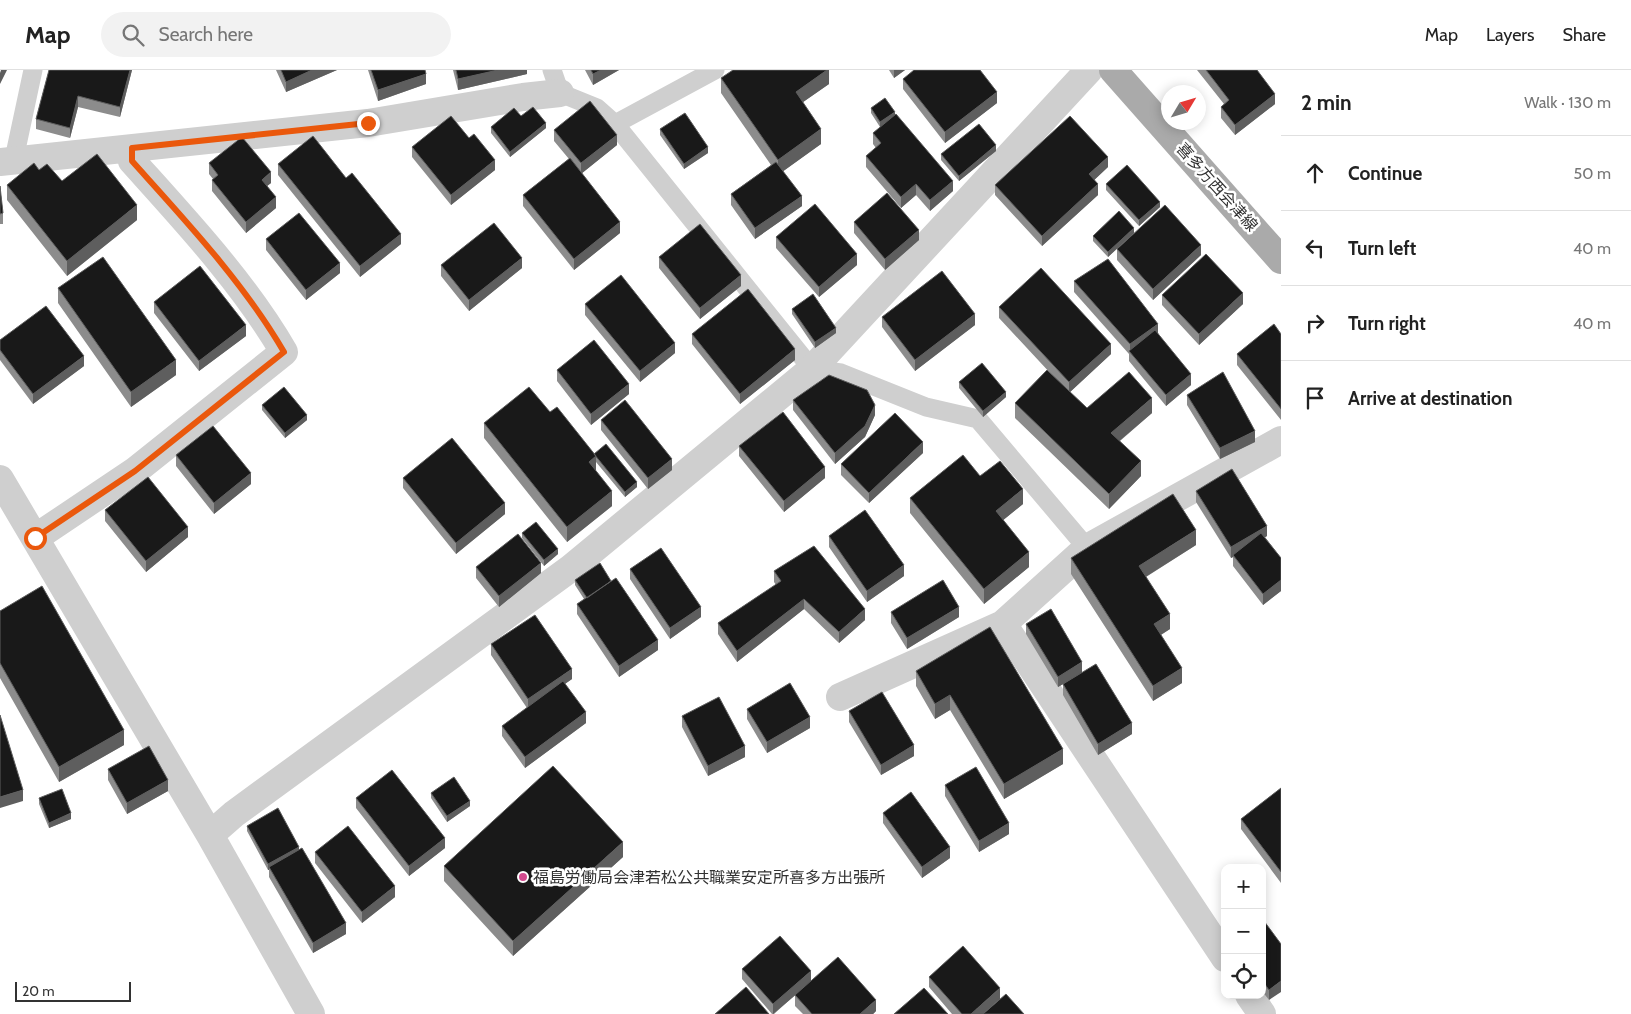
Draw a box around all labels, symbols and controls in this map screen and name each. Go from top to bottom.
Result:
search box [101,12,451,57]
text: Map [25,20,71,49]
icon: search [119,21,147,49]
text: Search here [159,23,253,46]
text: Map [1425,24,1458,46]
text: Layers [1486,24,1535,46]
text: Share [1563,24,1606,46]
north arrow [1161,85,1206,130]
text: 2 min [1301,90,1352,115]
text: Walk · 130 m [1524,93,1611,112]
route end [357,112,380,135]
street label: 喜多方西会津線 [1172,139,1262,235]
icon: ahead [1301,159,1329,187]
text: Continue [1348,162,1422,185]
text: 50 m [1574,164,1611,183]
icon: left [1301,234,1329,262]
text: Turn left [1348,237,1416,260]
text: 40 m [1573,239,1611,258]
icon: right [1301,309,1329,337]
text: Turn right [1348,312,1426,335]
text: 40 m [1573,314,1611,333]
icon: arrive [1301,384,1329,412]
text: Arrive at destination [1348,387,1512,410]
route start [24,527,47,550]
map controls [1221,864,1266,999]
button: + [1221,864,1266,909]
place label: 福島労働局会津若松公共職業安定所喜多方出張所 [533,868,885,887]
marker: 福島労働局会津若松公共職業安定所喜多方出張所 [517,871,529,883]
button: − [1221,909,1266,954]
button: locate [1221,954,1266,999]
scale bar [15,979,131,1002]
text: 20 m [22,982,55,1000]

